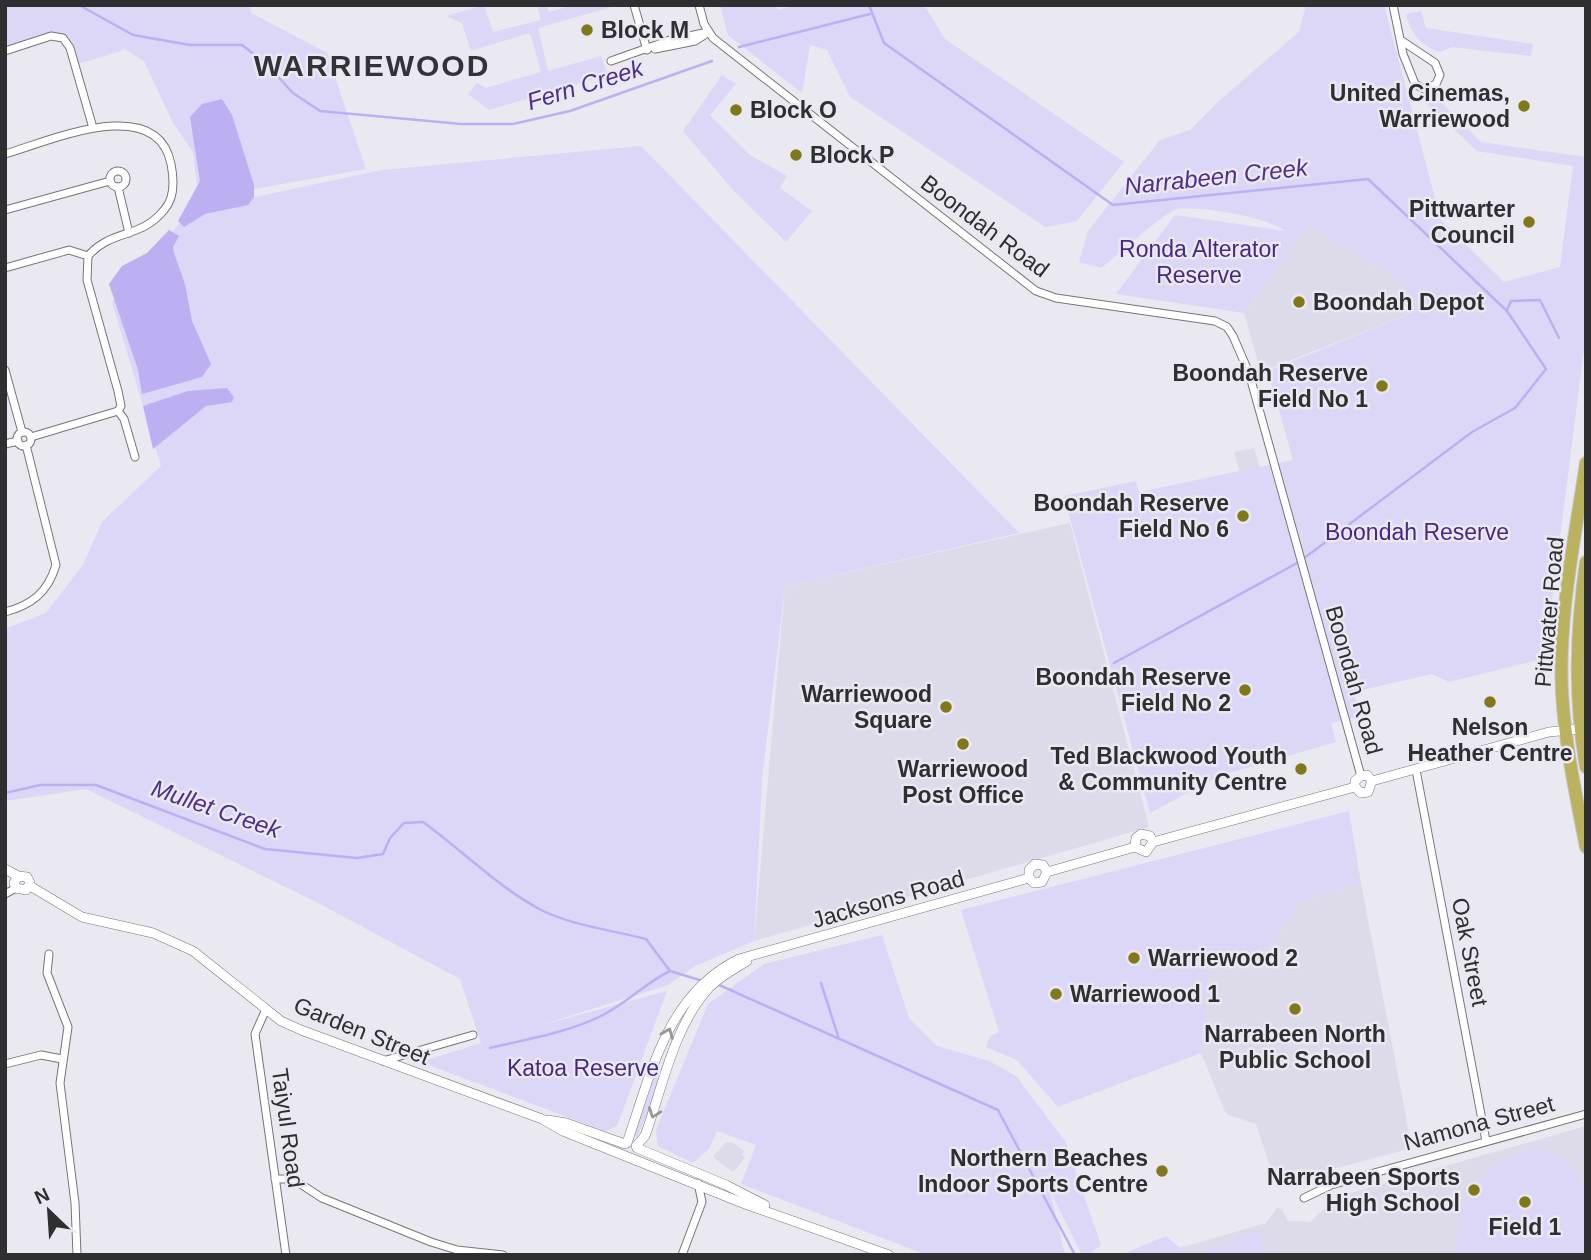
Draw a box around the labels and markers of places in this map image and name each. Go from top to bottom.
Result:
place label: Block M [601,17,689,43]
marker: Block M [579,22,595,38]
place label: United Cinemas, Warriewood [1330,80,1510,132]
place label: Block O [750,97,837,123]
marker: United Cinemas, Warriewood [1516,98,1532,114]
marker: Block O [728,102,744,118]
place label: Block P [810,142,894,168]
marker: Block P [788,147,804,163]
place label: Pittwarter Council [1409,196,1515,248]
marker: Pittwarter Council [1521,214,1537,230]
place label: Boondah Depot [1313,289,1485,315]
marker: Boondah Depot [1291,294,1307,310]
place label: Boondah Reserve Field No 1 [1172,360,1368,412]
marker: Boondah Reserve Field No 1 [1374,378,1390,394]
place label: Boondah Reserve Field No 6 [1033,490,1229,542]
marker: Boondah Reserve Field No 6 [1235,508,1251,524]
place label: Boondah Reserve Field No 2 [1035,664,1231,716]
place label: Warriewood Square [801,681,932,733]
marker: Boondah Reserve Field No 2 [1237,682,1253,698]
marker: Nelson Heather Centre [1482,694,1498,710]
marker: Warriewood Square [938,699,954,715]
place label: Nelson Heather Centre [1408,714,1572,766]
marker: Warriewood Post Office [955,736,971,752]
place label: Ted Blackwood Youth & Community Centre [1051,743,1287,795]
place label: Warriewood Post Office [898,756,1028,808]
marker: Ted Blackwood Youth & Community Centre [1293,761,1309,777]
place label: Warriewood 2 [1148,945,1298,971]
marker: Warriewood 2 [1126,950,1142,966]
place label: Warriewood 1 [1070,981,1220,1007]
marker: Warriewood 1 [1048,986,1064,1002]
marker: Narrabeen North Public School [1287,1001,1303,1017]
place label: Narrabeen North Public School [1204,1021,1386,1073]
place label: Northern Beaches Indoor Sports Centre [918,1145,1148,1197]
marker: Northern Beaches Indoor Sports Centre [1154,1163,1170,1179]
place label: Narrabeen Sports High School [1267,1164,1460,1216]
marker: Narrabeen Sports High School [1466,1182,1482,1198]
marker: Field 1 [1517,1194,1533,1210]
place label: Field 1 [1489,1214,1562,1240]

